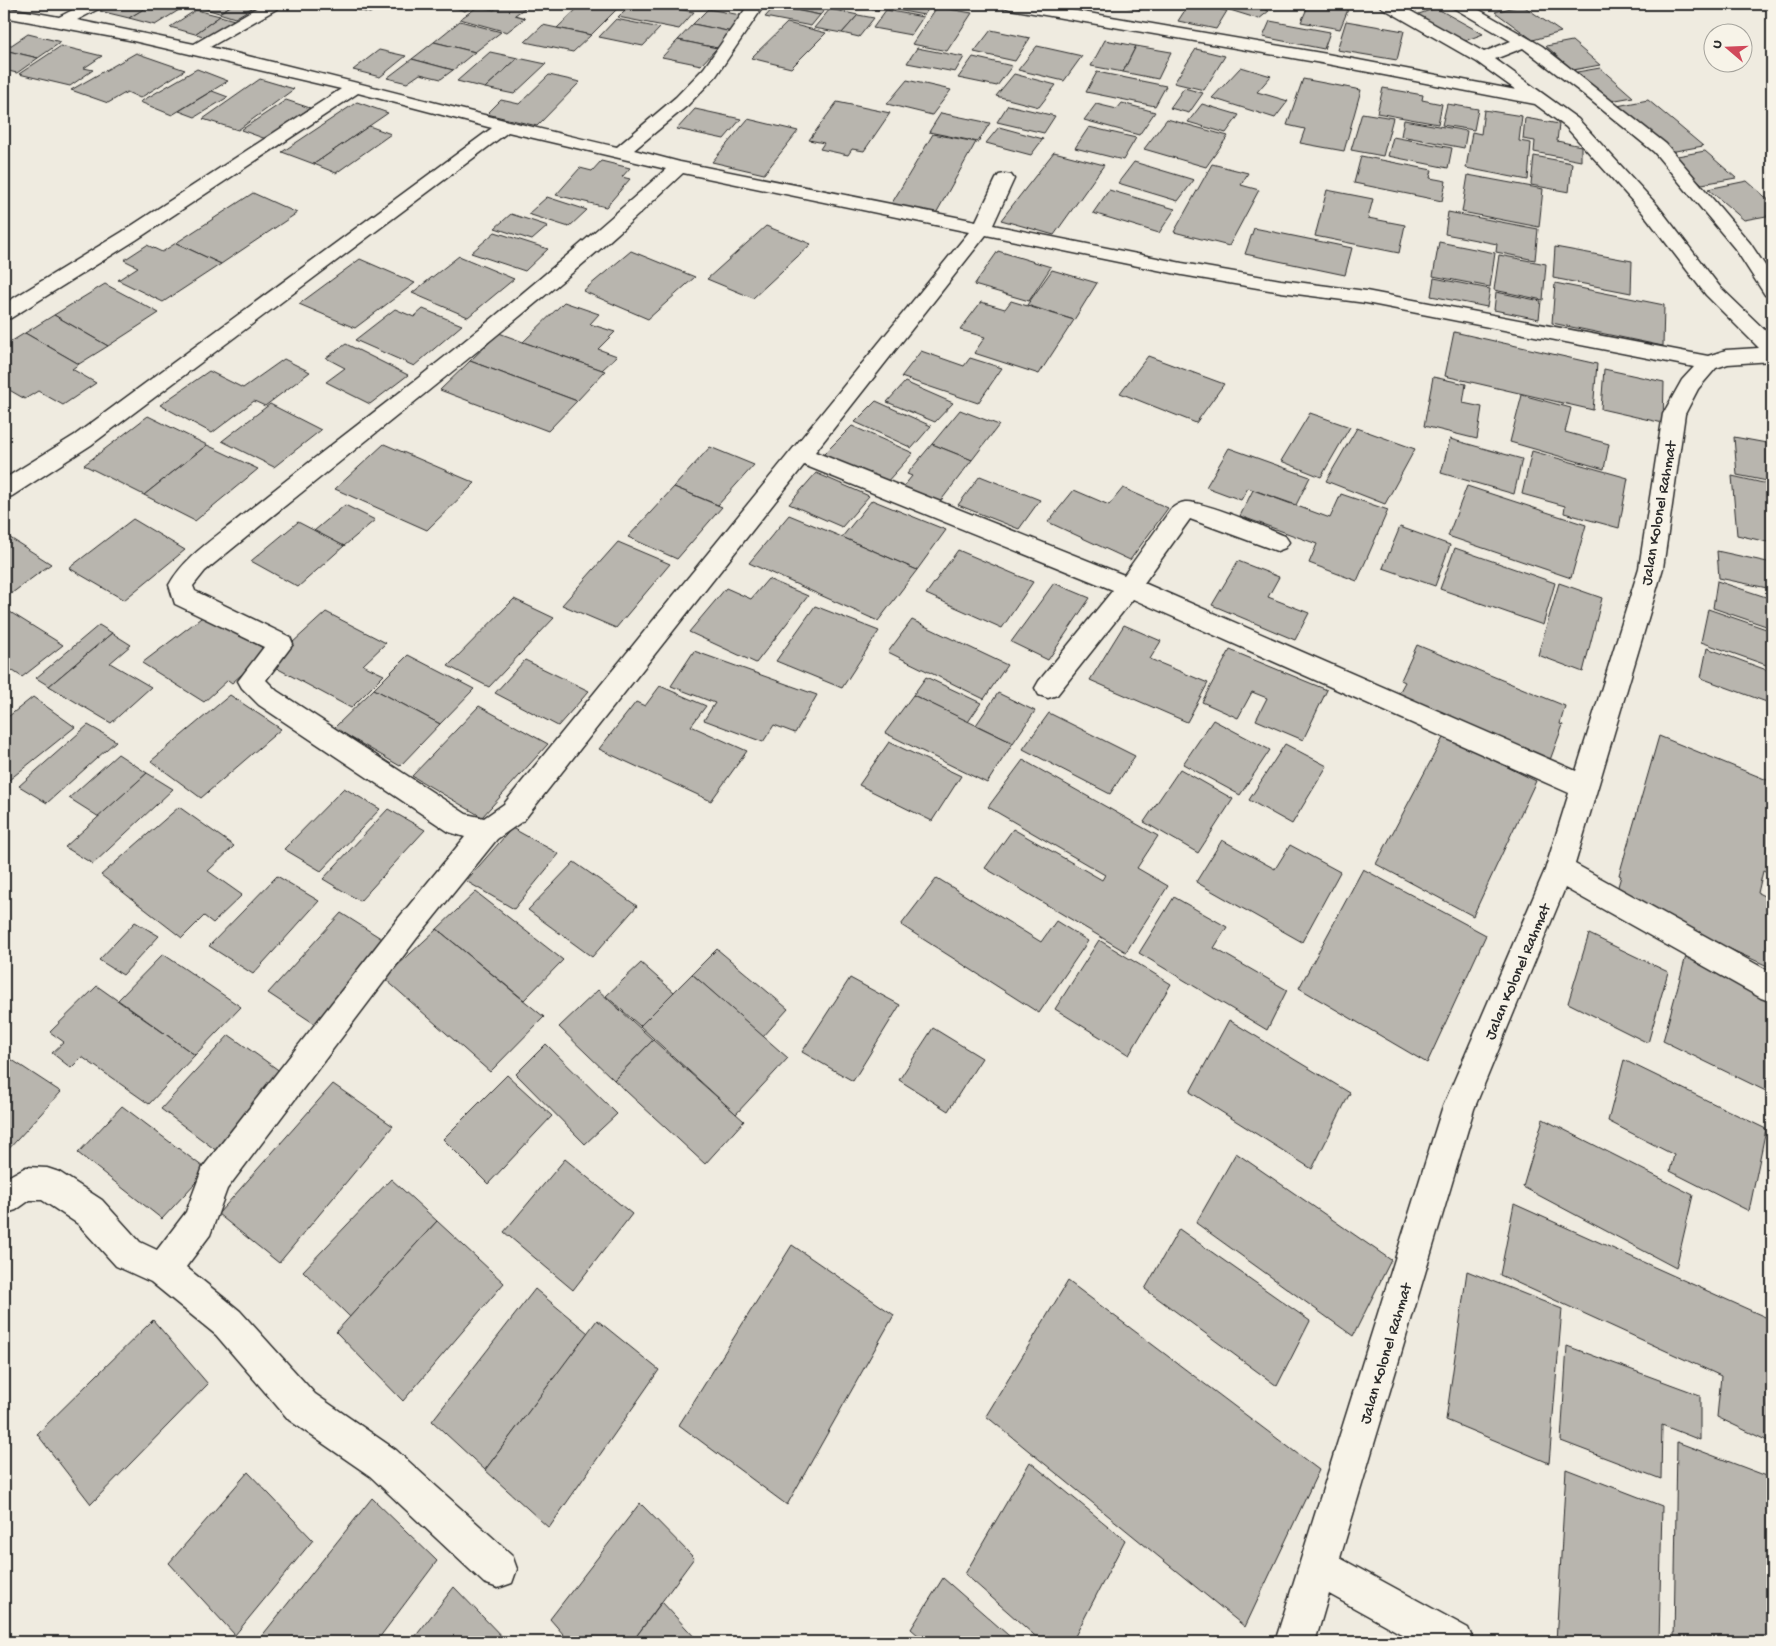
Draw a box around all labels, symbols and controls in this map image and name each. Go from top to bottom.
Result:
north arrow [1704,22,1754,72]
text: U [1709,38,1727,51]
street label: Jalan Kolonel Rahmat [1638,439,1683,587]
street label: Jalan Kolonel Rahmat [1482,900,1557,1043]
street label: Jalan Kolonel Rahmat [1357,1280,1418,1427]

